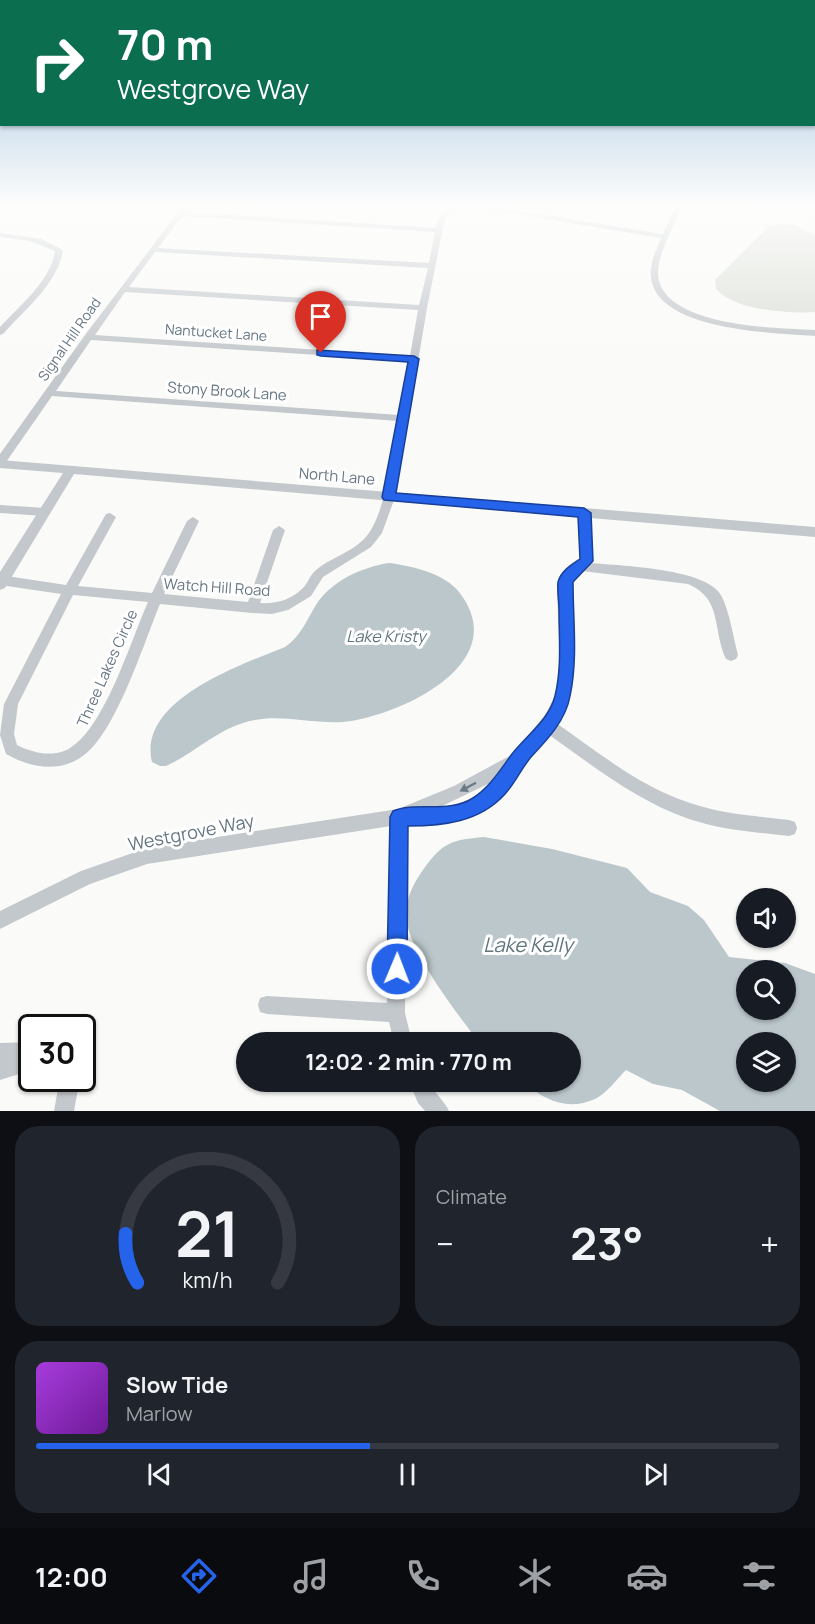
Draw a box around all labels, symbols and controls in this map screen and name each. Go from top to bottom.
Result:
text: 70 m [117,15,213,73]
icon: right [18,24,96,102]
text: Westgrove Way [117,70,309,107]
pin [295,291,346,353]
street label: Signal Hill Road [33,294,105,384]
icon: arrive [304,300,337,333]
street label: Nantucket Lane [164,319,268,345]
street label: Stony Brook Lane [167,376,288,406]
street label: North Lane [298,462,376,490]
street label: Watch Hill Road [163,573,271,601]
street label: Three Lakes Circle [72,606,142,730]
water label: Lake Kristy [346,625,428,647]
one-way arrow [459,782,476,791]
street label: Westgrove Way [126,808,257,856]
map controls [736,888,796,1092]
button: sound [736,888,796,948]
water label: Lake Kelly [483,931,575,958]
position arrow [365,937,429,1001]
button: search [736,960,796,1020]
speed limit sign: 30 [18,1014,96,1092]
button: layers [736,1032,796,1092]
text: 12:02 · 2 min · 770 m [305,1047,512,1077]
text: Climate [436,1183,507,1210]
text: 21 [175,1190,240,1276]
text: 23° [570,1212,644,1274]
text: − [436,1221,454,1266]
text: + [760,1221,779,1266]
text: km/h [183,1265,232,1294]
text: Slow Tide [126,1370,228,1400]
text: Marlow [126,1400,193,1427]
icon: previous [143,1458,176,1491]
icon: pause [391,1458,424,1491]
icon: next [639,1458,672,1491]
icon: directions [178,1555,220,1597]
icon: music [290,1555,332,1597]
icon: phone [402,1555,444,1597]
icon: climate [514,1555,556,1597]
icon: car [626,1555,668,1597]
icon: filters [738,1555,780,1597]
text: 12:00 [35,1558,108,1595]

